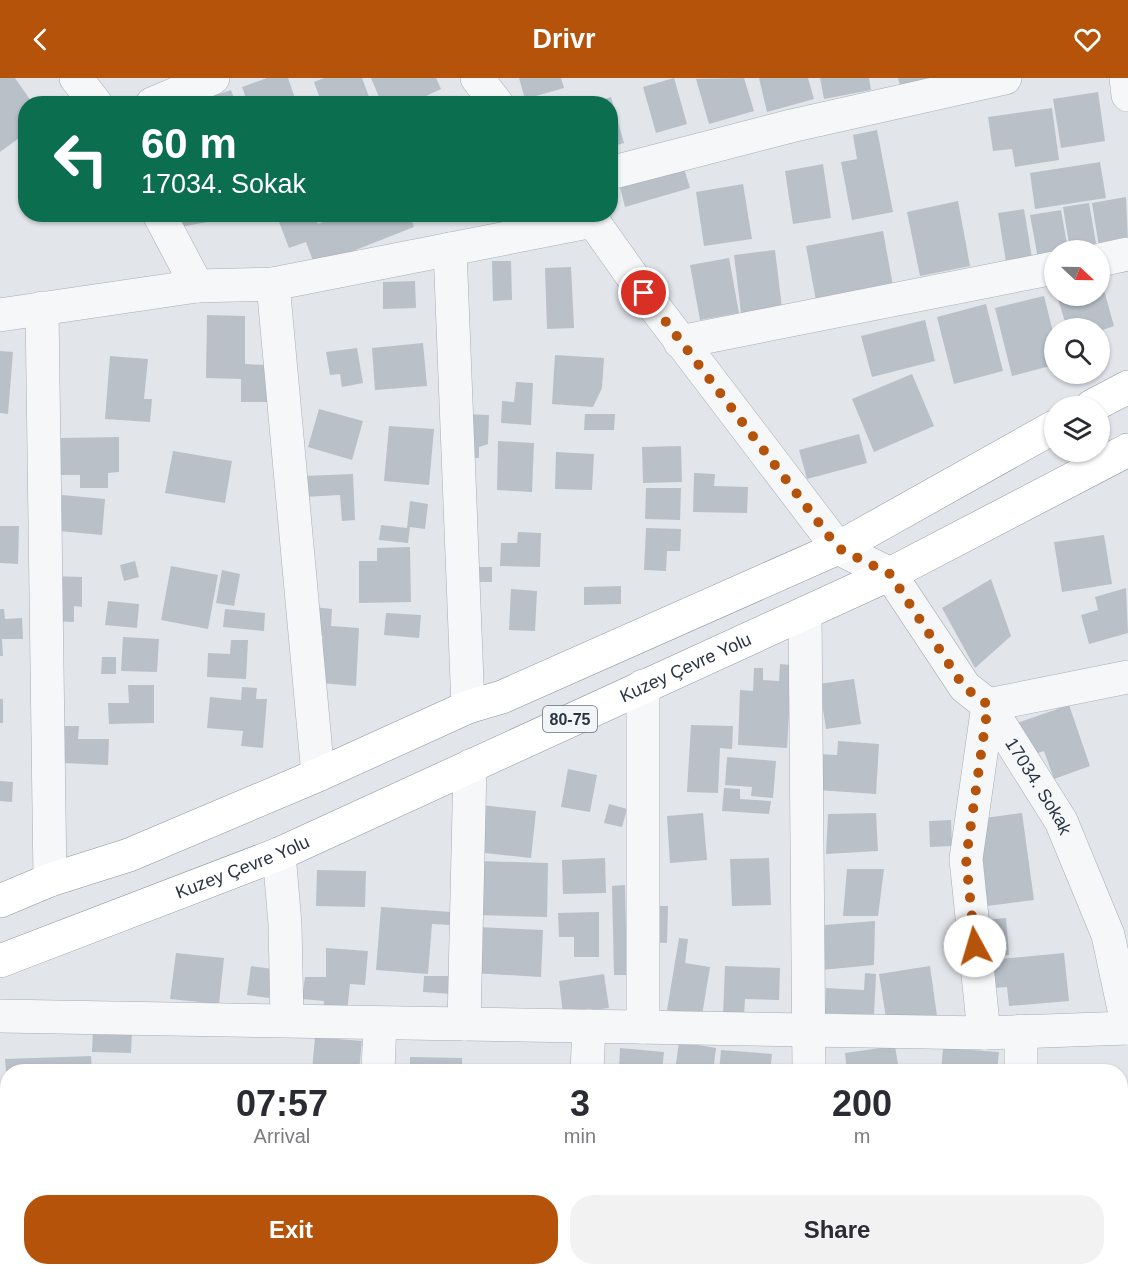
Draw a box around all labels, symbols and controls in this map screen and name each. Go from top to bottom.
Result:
icon: back [24,23,57,56]
icon: heart [1071,23,1104,56]
text: Drivr [532,24,596,54]
icon: left [42,120,120,198]
text: 60 m [141,120,237,167]
text: 17034. Sokak [141,169,306,199]
north arrow [1044,240,1110,306]
map controls [1044,240,1110,462]
pin [618,267,669,318]
icon: arrive [627,276,660,309]
button: search [1044,318,1110,384]
button: layers [1044,396,1110,462]
street label: Kuzey Çevre Yolu [617,629,754,706]
road number: 80-75 [543,706,597,732]
street label: 17034. Sokak [1001,734,1076,839]
street label: Kuzey Çevre Yolu [173,831,313,903]
position arrow [943,914,1007,978]
text: 07:57 [236,1083,328,1124]
text: 3 [570,1083,590,1124]
text: 200 [832,1083,892,1124]
text: Arrival [254,1125,310,1147]
text: min [564,1125,596,1147]
text: m [854,1125,870,1147]
button: Exit [24,1195,558,1264]
button: Share [570,1195,1104,1264]

